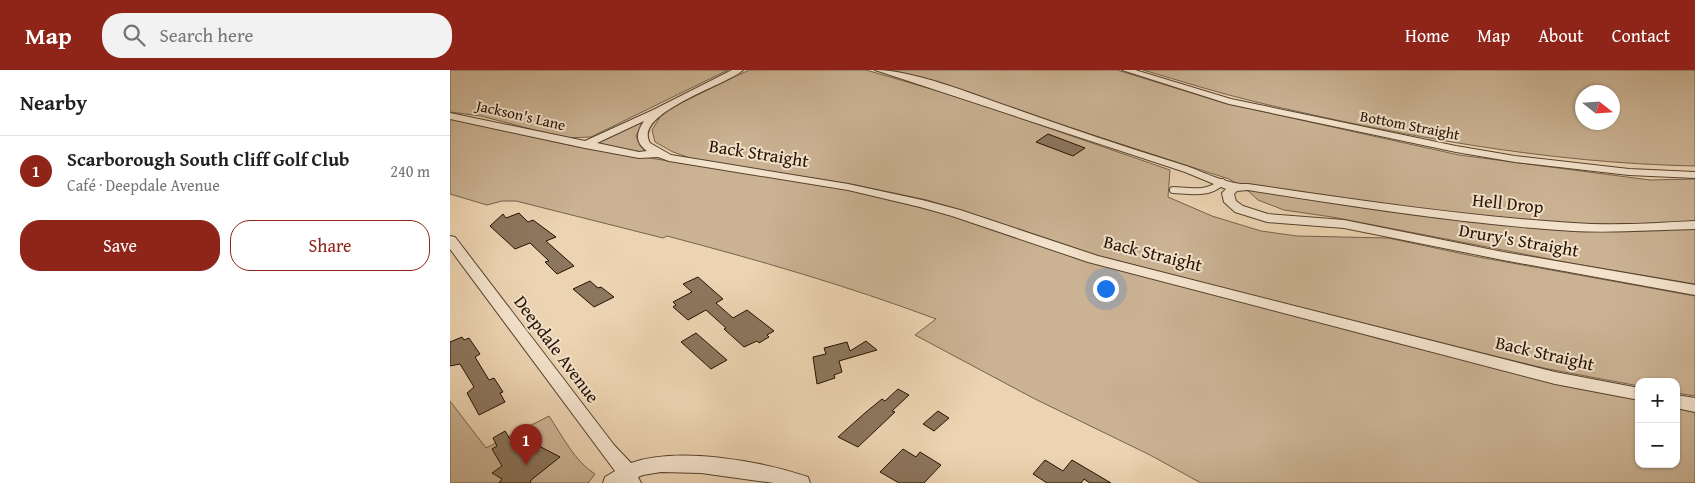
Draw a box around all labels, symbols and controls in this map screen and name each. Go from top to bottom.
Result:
search box [102,13,452,58]
text: Map [25,18,72,53]
icon: search [120,21,148,49]
text: Search here [160,21,253,49]
text: Home [1405,22,1449,49]
text: Map [1477,22,1510,49]
text: About [1538,22,1584,49]
text: Contact [1612,22,1670,49]
north arrow [1575,85,1620,130]
text: Nearby [20,87,87,118]
street label: Jackson's Lane [472,94,568,135]
street label: Bottom Straight [1358,105,1462,145]
street label: Back Straight [707,132,812,174]
text: Scarborough South Cliff Golf Club [67,145,349,173]
text: 1 [32,159,40,183]
text: 240 m [390,159,430,183]
text: Café · Deepdale Avenue [67,173,220,197]
street label: Hell Drop [1471,186,1545,220]
street label: Drury's Straight [1457,216,1582,264]
button: Save [20,220,220,271]
button: Share [230,220,430,271]
street label: Back Straight [1101,228,1206,278]
your location [1093,276,1119,302]
street label: Deepdale Avenue [508,290,606,408]
street label: Back Straight [1493,328,1598,378]
map controls [1635,378,1680,468]
button: + [1635,378,1680,423]
button: − [1635,423,1680,468]
pin: 1 [510,424,542,465]

